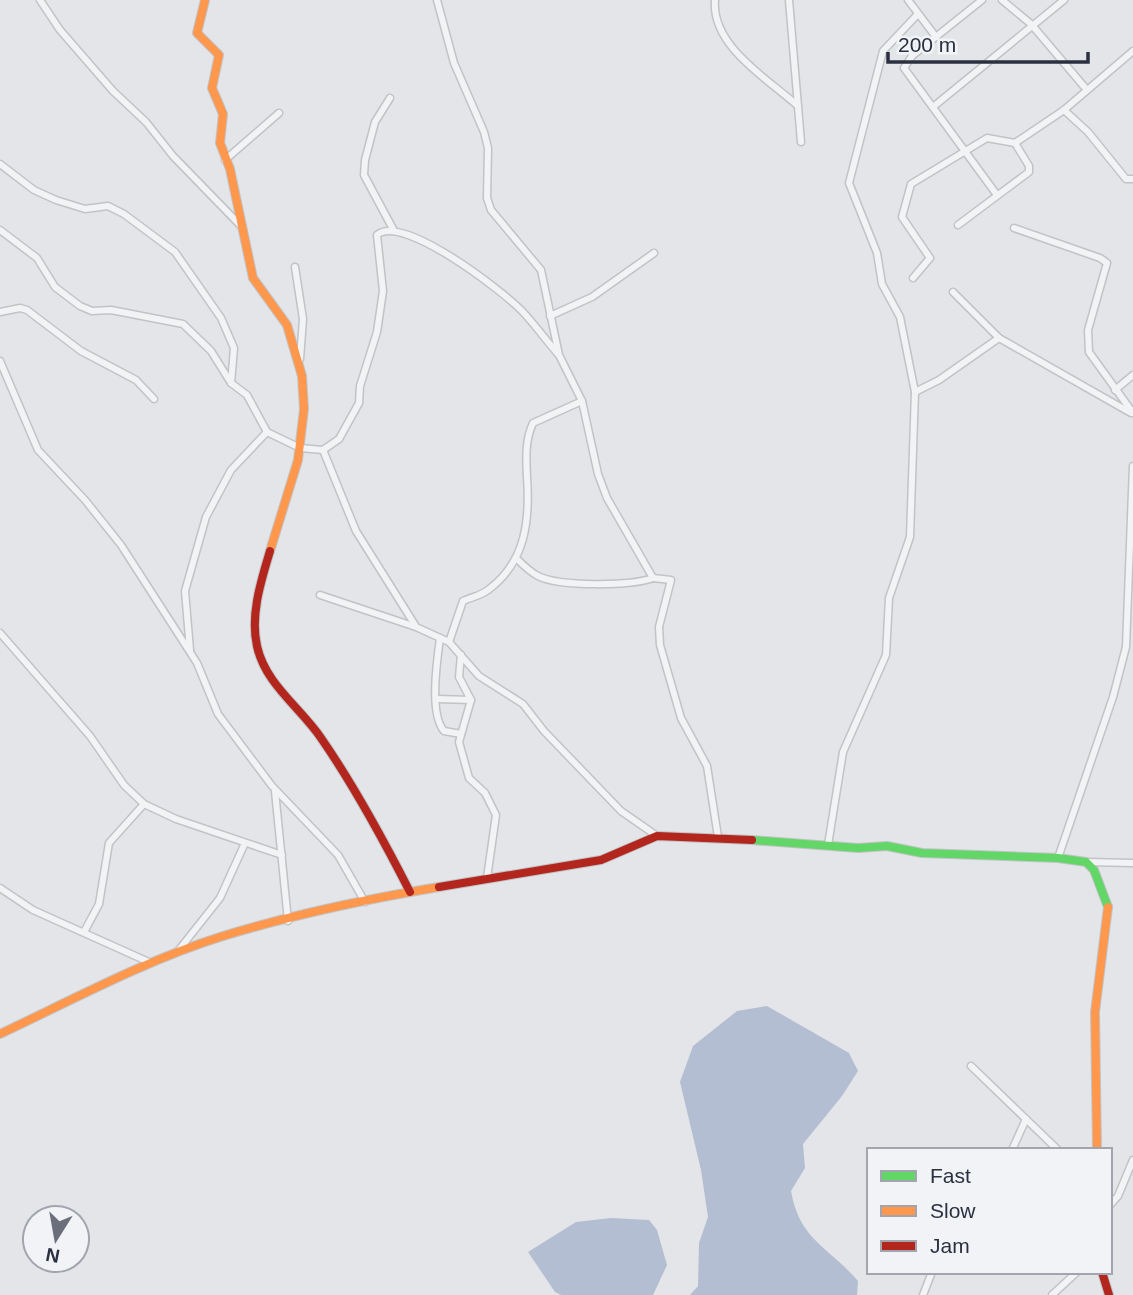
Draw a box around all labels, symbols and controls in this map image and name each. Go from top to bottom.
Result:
scale bar [888,21,1088,65]
text: 200 m [898,33,956,56]
legend [867,1148,1112,1274]
text: Fast [930,1164,971,1187]
text: Slow [930,1199,976,1222]
north arrow [21,1204,91,1274]
text: Jam [930,1234,970,1257]
text: N [44,1244,62,1267]

